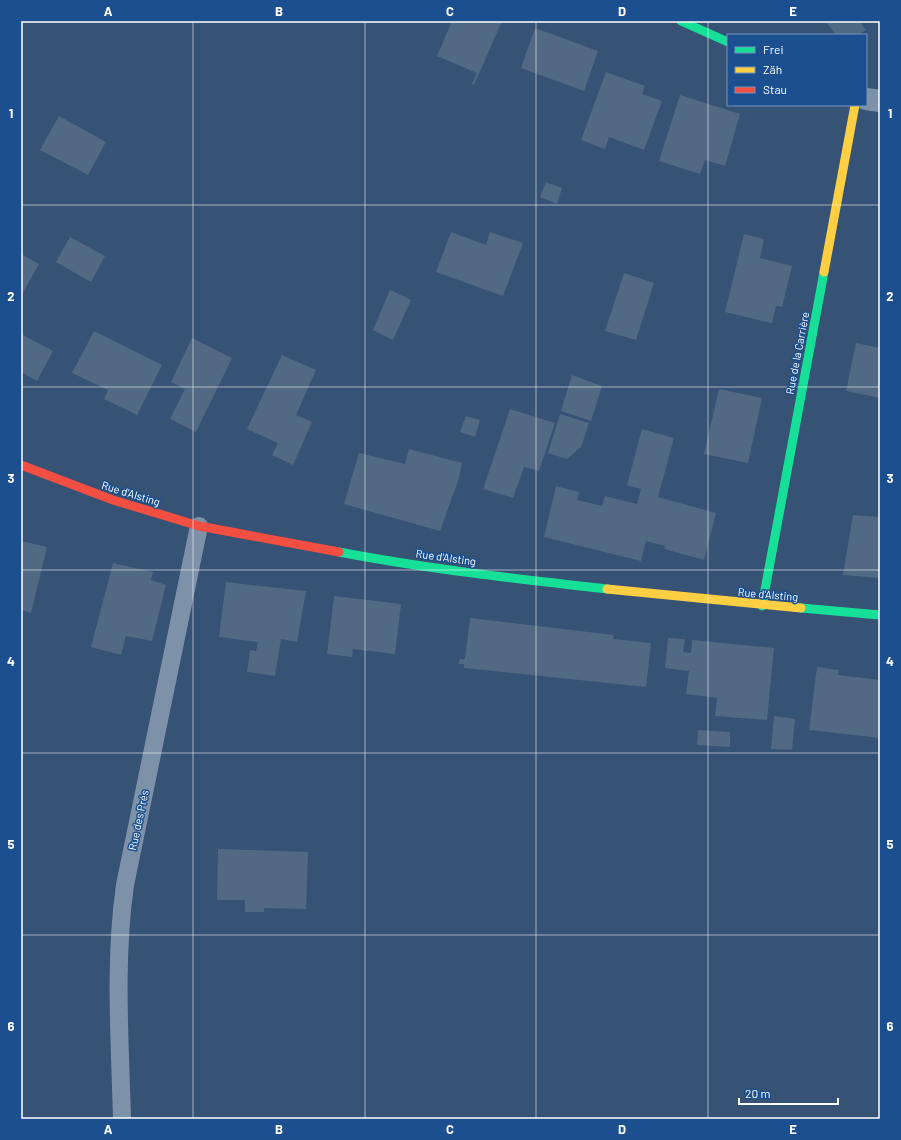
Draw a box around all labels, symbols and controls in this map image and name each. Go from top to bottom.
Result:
text: A [104,3,113,19]
text: B [275,3,283,19]
text: C [446,3,454,19]
text: D [618,3,626,19]
text: E [789,3,797,19]
legend [727,34,867,106]
text: Frei [763,42,783,56]
text: Zäh [763,62,782,76]
text: Stau [763,82,787,96]
text: 1 [9,105,13,121]
text: 1 [888,105,892,121]
text: 2 [7,288,15,304]
text: 2 [886,288,894,304]
street label: Rue de la Carrière [783,310,811,395]
text: 3 [7,470,15,486]
text: 3 [886,470,894,486]
street label: Rue d'Alsting [100,478,162,508]
street label: Rue d'Alsting [415,546,477,568]
street label: Rue d'Alsting [737,585,799,603]
text: 4 [7,653,15,669]
text: 4 [886,653,894,669]
street label: Rue des Prés [125,789,151,851]
text: 5 [7,836,15,852]
text: 5 [886,836,894,852]
text: 6 [8,1018,15,1034]
text: 6 [887,1018,894,1034]
scale bar [739,1080,838,1106]
text: 20 m [745,1086,771,1100]
text: A [104,1121,113,1137]
text: B [275,1121,283,1137]
text: C [446,1121,454,1137]
text: D [618,1121,626,1137]
text: E [789,1121,797,1137]

